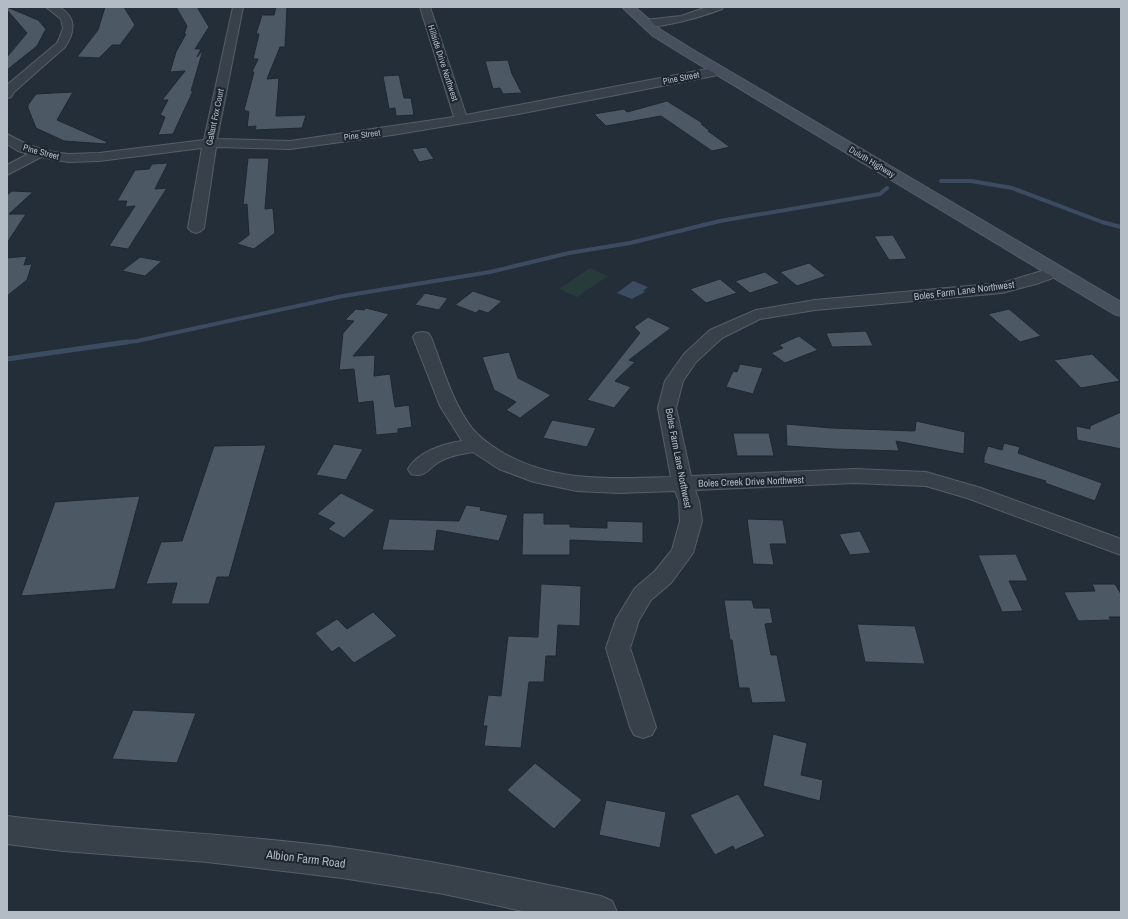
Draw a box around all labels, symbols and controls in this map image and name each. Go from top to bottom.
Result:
street label: Hillside Drive Northwest [425,23,461,103]
street label: Pine Street [662,69,700,87]
street label: Gallant Fox Court [203,88,227,146]
street label: Pine Street [343,126,381,144]
street label: Pine Street [22,141,60,163]
street label: Duluth Highway [847,143,898,181]
street label: Boles Farm Lane Northwest [913,278,1016,303]
street label: Boles Farm Lane Northwest [662,407,695,510]
street label: Boles Creek Drive Northwest [698,473,805,490]
street label: Albion Farm Road [265,846,346,872]

